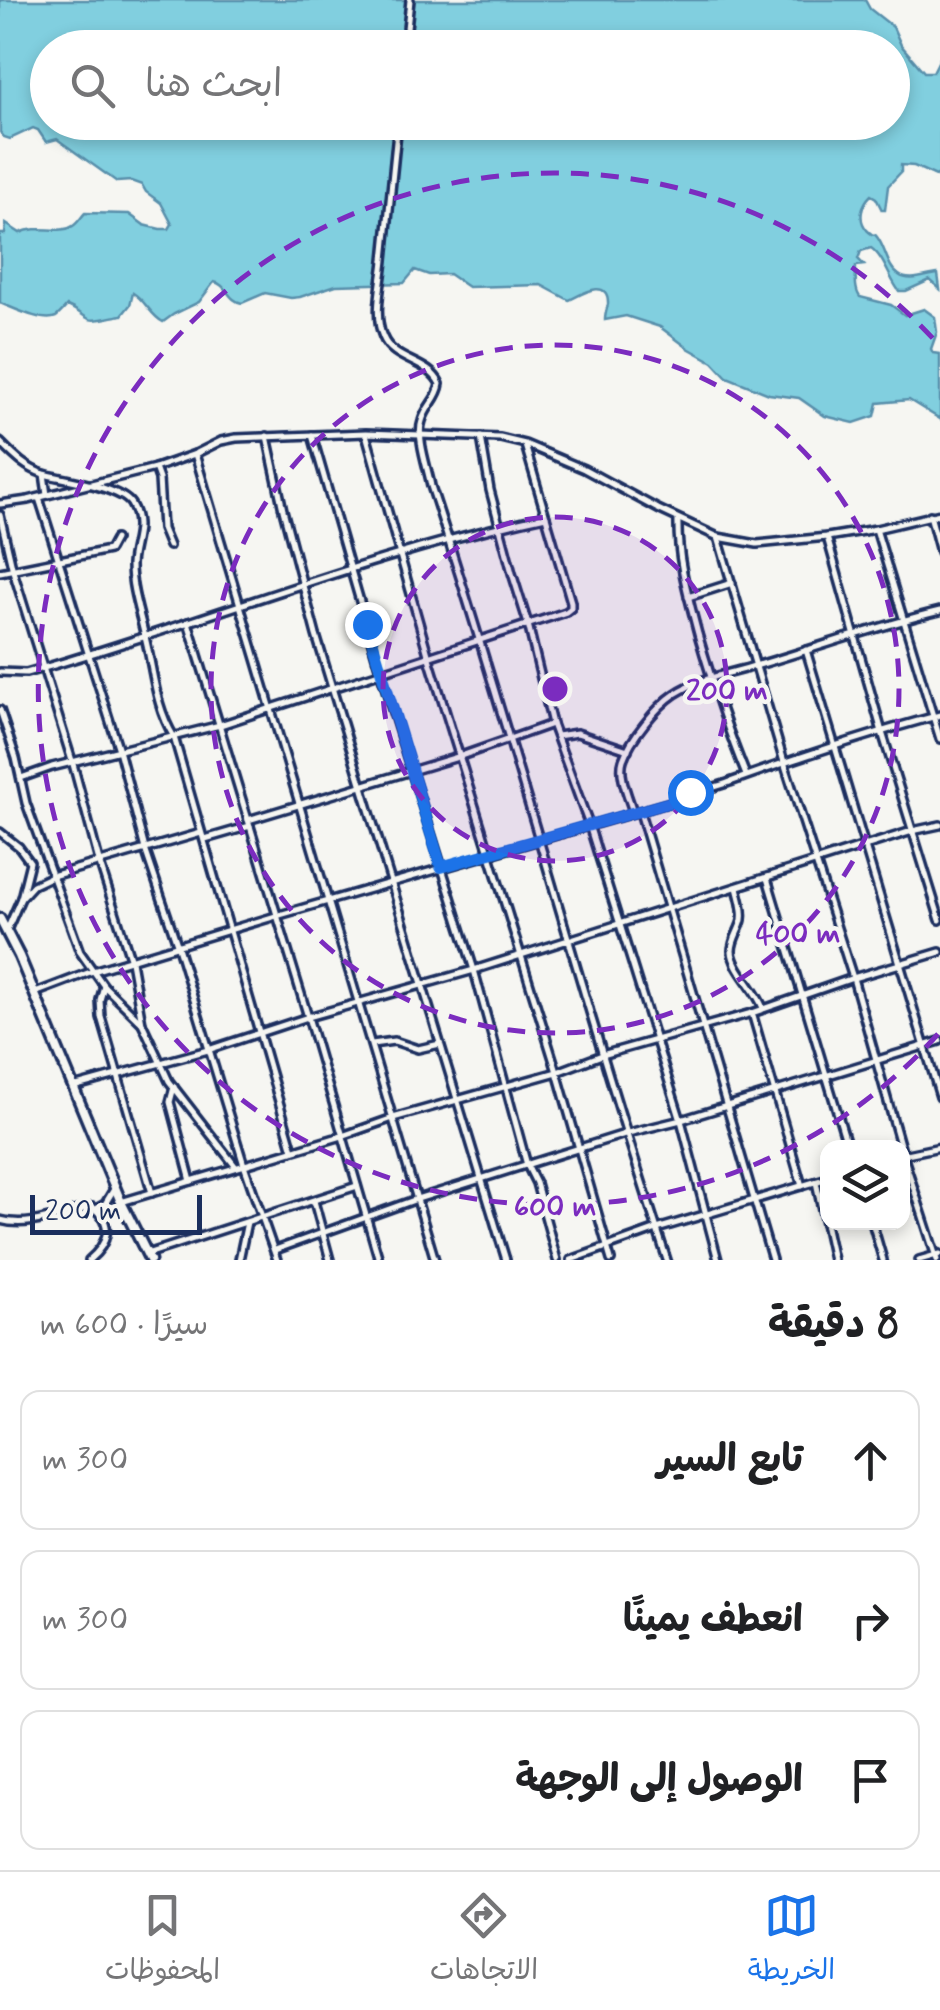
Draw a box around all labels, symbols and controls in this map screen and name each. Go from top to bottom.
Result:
search box [30,30,910,140]
icon: search [65,58,120,113]
text: ابحث هنا [145,61,282,110]
route end [345,602,391,648]
centre of rings [537,671,573,707]
text: 200 m [686,672,768,711]
route start [668,770,714,816]
text: 400 m [756,915,840,954]
map controls [820,1140,910,1230]
button: layers [820,1140,910,1230]
text: 600 m [514,1188,596,1227]
scale bar [30,1190,202,1234]
text: 200 m [45,1194,121,1231]
text: 8 دقيقة [768,1298,900,1353]
text: سيرًا · 600 m [40,1304,208,1346]
icon: ahead [843,1433,898,1488]
text: تابع السير [657,1436,803,1485]
text: 300 m [42,1439,128,1481]
icon: right [843,1593,898,1648]
text: انعطف يمينًا [623,1596,803,1645]
text: 300 m [42,1599,128,1641]
icon: arrive [843,1753,898,1808]
text: الوصول إلى الوجهة [515,1756,803,1805]
tab: المحفوظات [105,1888,220,1994]
tab: الاتجاهات [430,1888,538,1994]
tab: الخريطة [748,1888,835,1994]

